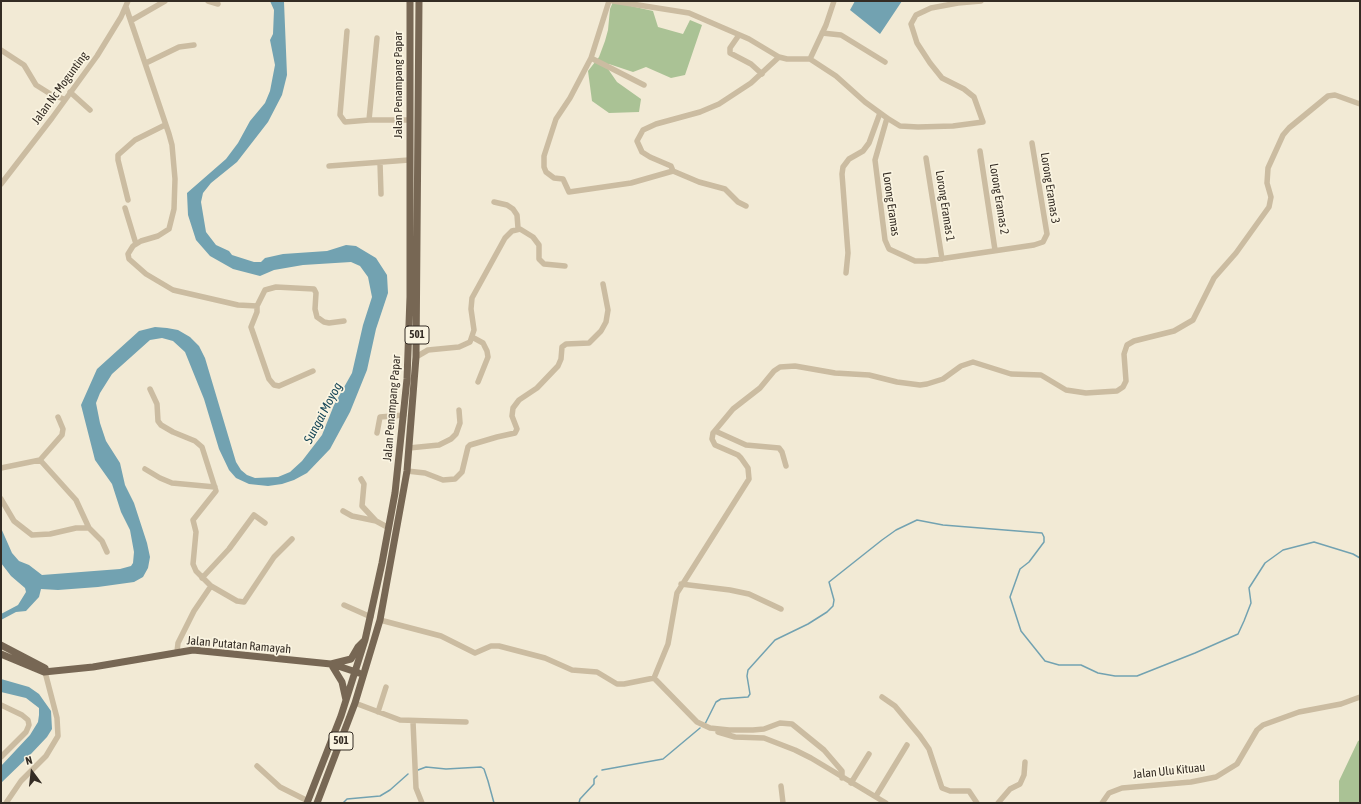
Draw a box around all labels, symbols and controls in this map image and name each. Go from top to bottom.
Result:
street label: Jalan Penampang Papar [391,32,405,138]
street label: Jalan Nc Mogunting [29,49,91,127]
street label: Lorong Eramas 3 [1037,151,1063,225]
street label: Lorong Eramas 2 [986,162,1012,236]
street label: Lorong Eramas 1 [932,169,958,243]
street label: Lorong Eramas [879,171,903,237]
road number: 501 [405,326,429,344]
street label: Jalan Penampang Papar [380,354,404,462]
water label: Sungai Moyog [300,380,346,446]
street label: Jalan Putatan Ramayah [186,633,292,657]
road number: 501 [329,732,353,750]
north arrow [12,752,52,792]
text: N [24,754,34,767]
street label: Jalan Ulu Kituau [1132,760,1206,782]

